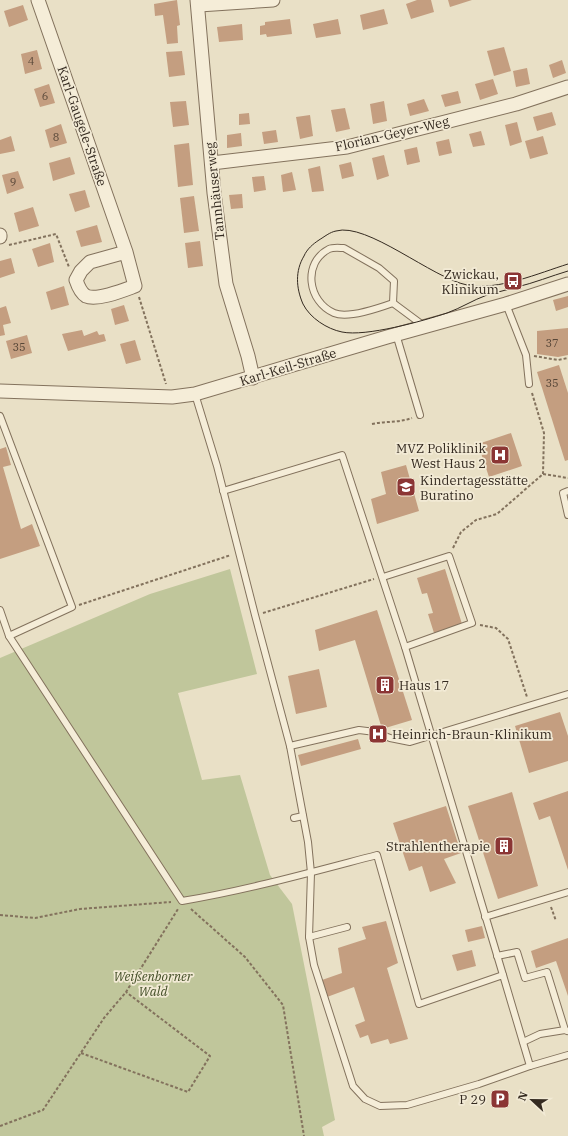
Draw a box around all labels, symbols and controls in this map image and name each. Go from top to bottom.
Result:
house number: 4 [28,54,35,68]
street label: Karl-Gaugele-Straße [53,64,111,188]
house number: 6 [42,89,48,103]
street label: Florian-Geyer-Weg [333,113,451,155]
house number: 8 [53,130,59,144]
street label: Tannhäuserweg [201,141,229,241]
house number: 9 [10,175,16,189]
place label: Zwickau, Klinikum [442,266,499,298]
bus stop icon: Zwickau, Klinikum [502,270,524,292]
house number: 37 [545,336,559,350]
house number: 35 [12,340,26,354]
street label: Karl-Keil-Straße [238,344,338,390]
house number: 35 [545,376,559,390]
place label: MVZ Poliklinik West Haus 2 [396,440,486,472]
hospital icon: MVZ Poliklinik West Haus 2 [489,444,511,466]
place label: Kindertagesstätte Buratino [420,472,528,504]
school or university icon: Kindertagesstätte Buratino [395,476,417,498]
building icon: Haus 17 [374,674,396,696]
place label: Haus 17 [399,677,449,694]
hospital icon: Heinrich-Braun-Klinikum [367,723,389,745]
place label: Heinrich-Braun-Klinikum [392,726,552,743]
building icon: Strahlentherapie [493,835,515,857]
place label: Strahlentherapie [386,838,490,855]
park label: Weißenborner Wald [113,968,193,1000]
north arrow [512,1080,552,1120]
parking icon: P 29 [489,1088,511,1110]
text: N [515,1089,531,1103]
place label: P 29 [459,1091,486,1108]

